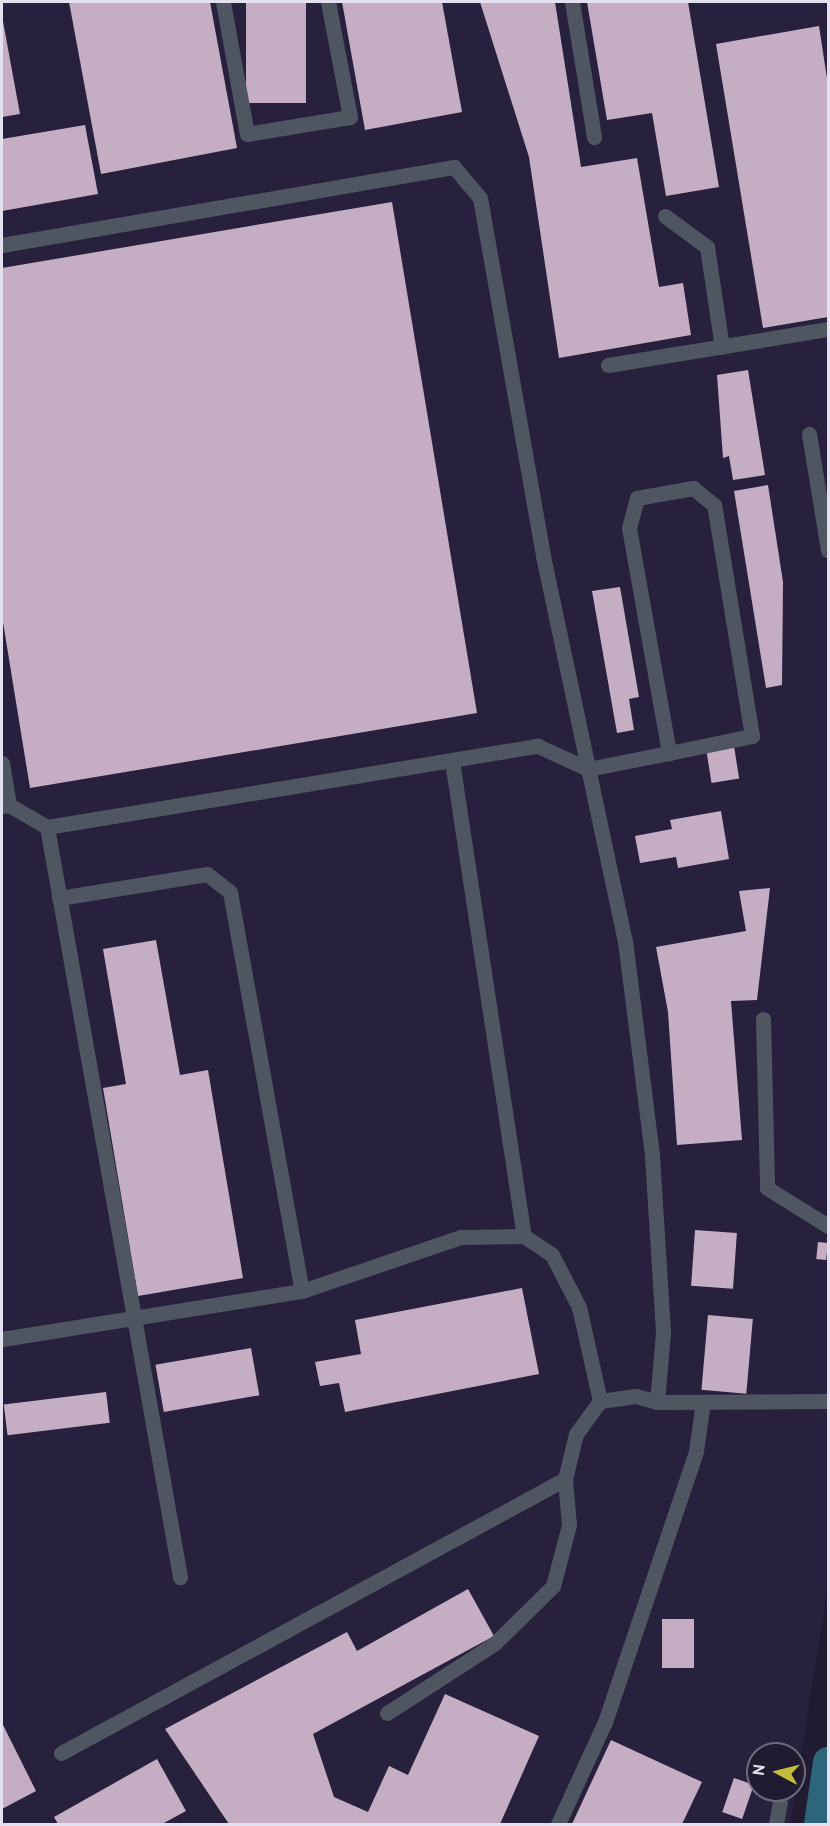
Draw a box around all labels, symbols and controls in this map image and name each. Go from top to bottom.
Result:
north arrow [746,1742,806,1802]
text: N [749,1763,771,1777]

